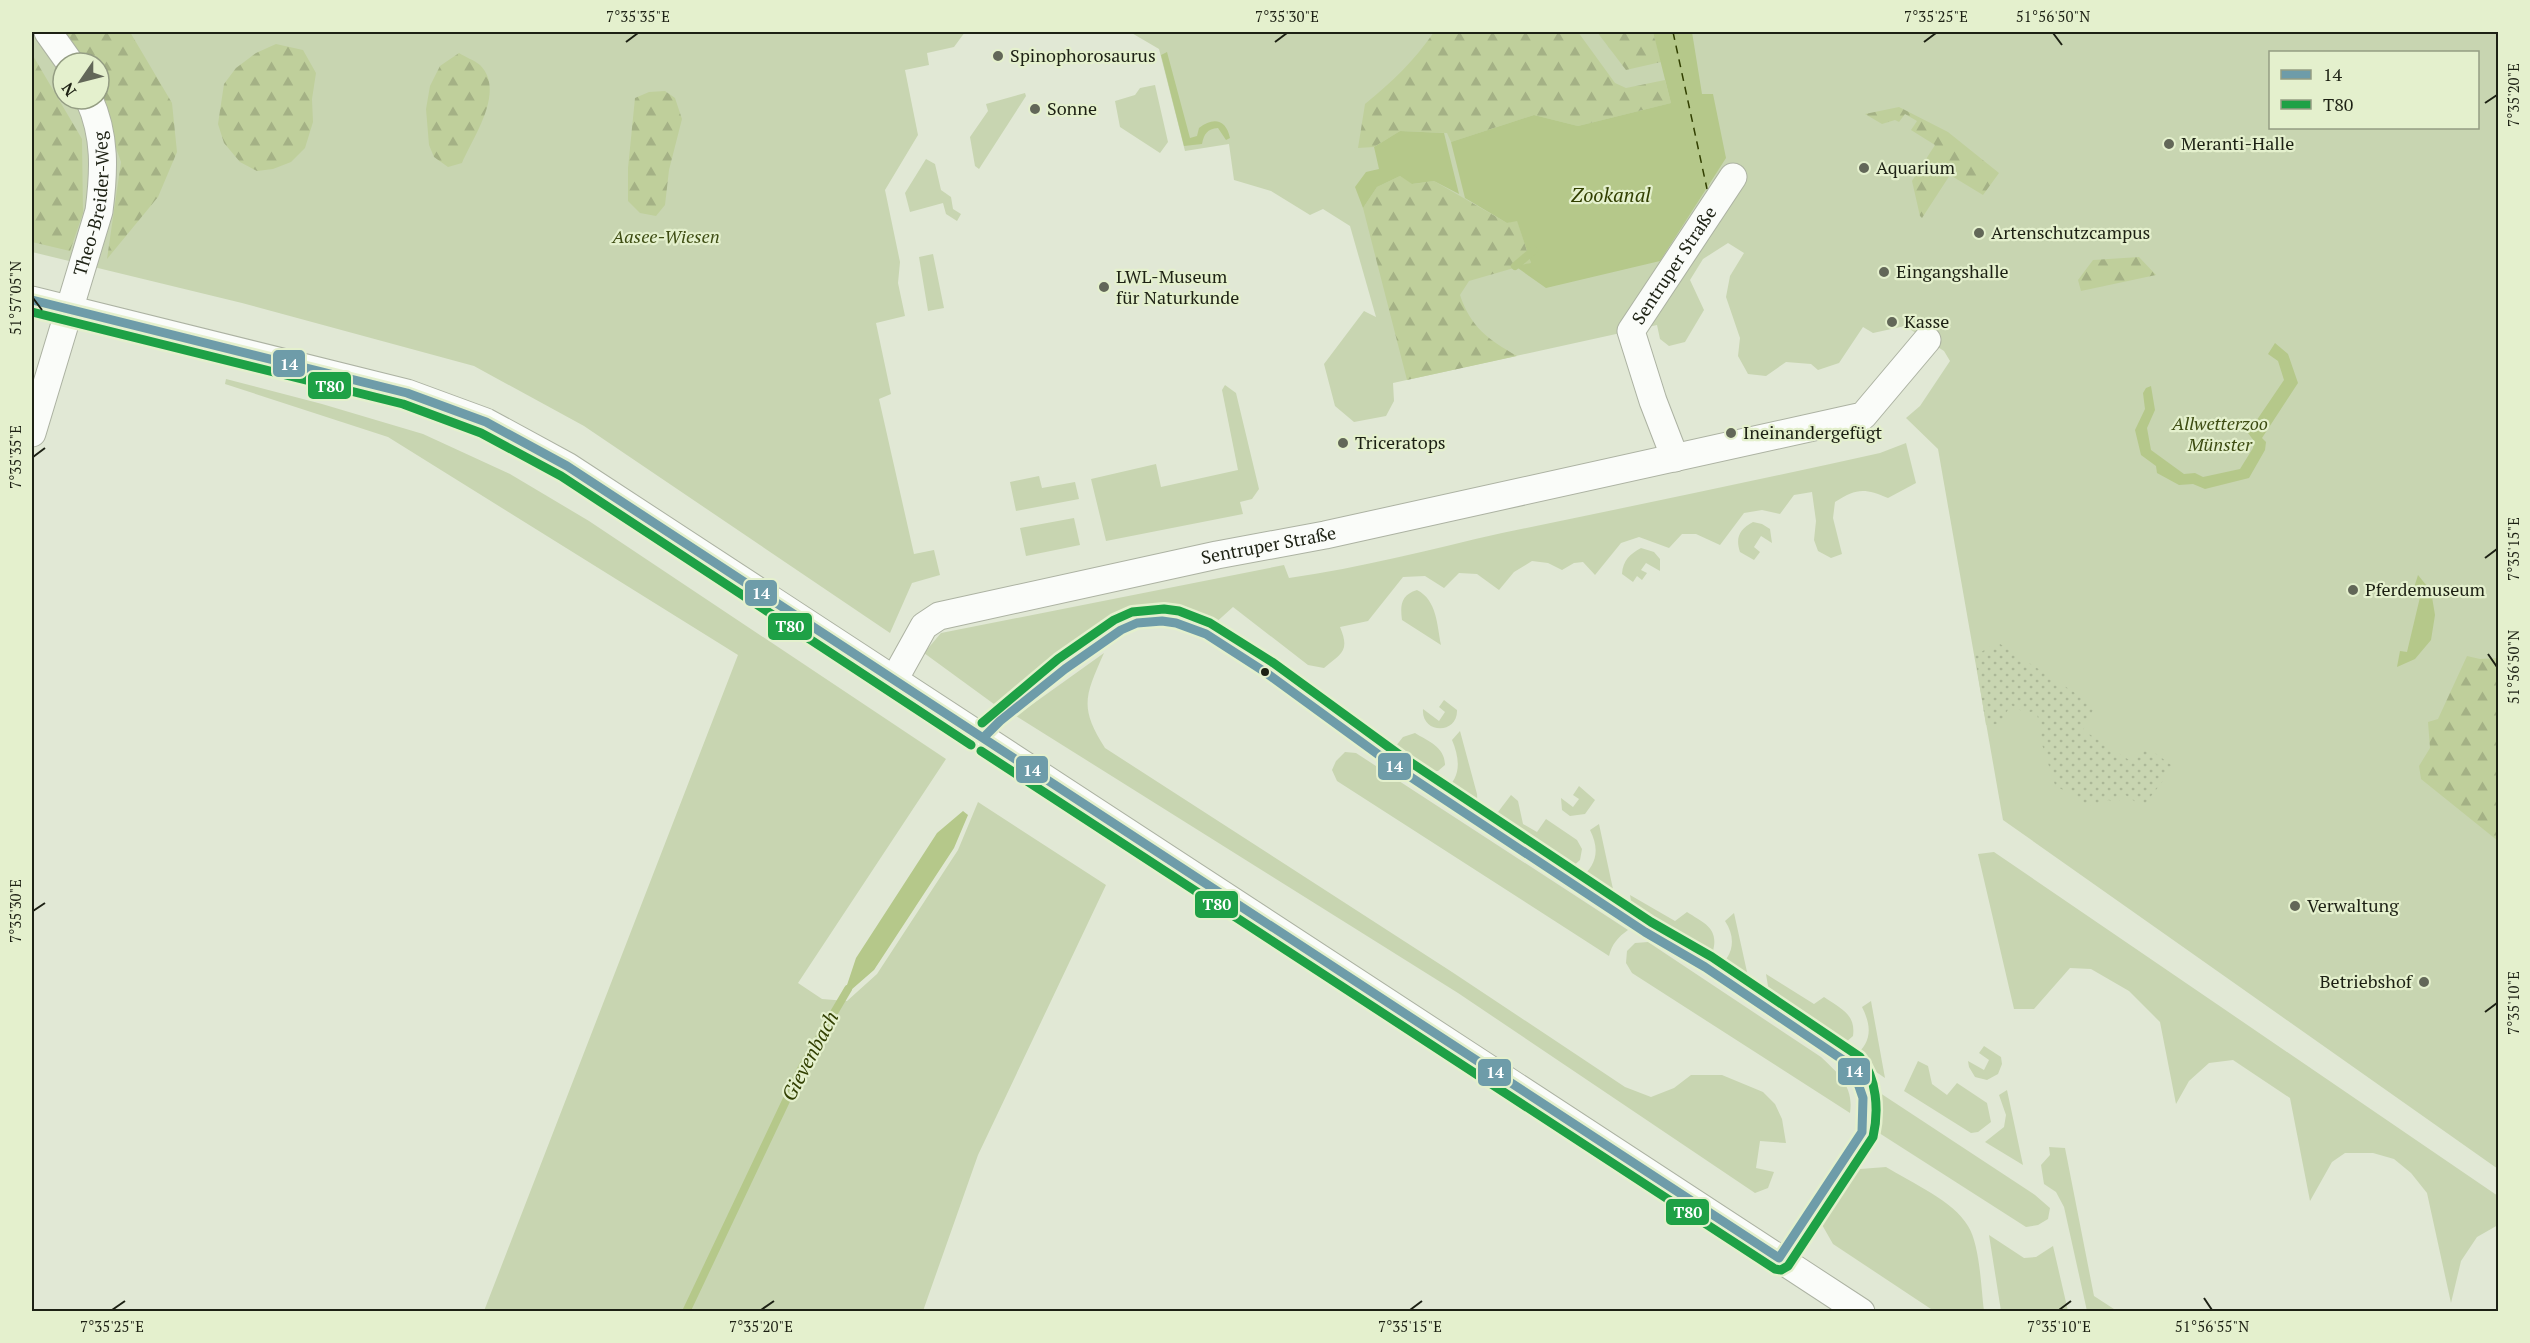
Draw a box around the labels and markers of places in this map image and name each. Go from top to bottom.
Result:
place label: Spinophorosaurus [1010,43,1156,67]
marker: Spinophorosaurus [991,49,1005,63]
place label: Sonne [1047,96,1097,120]
marker: Sonne [1028,102,1042,116]
place label: Meranti-Halle [2181,131,2294,155]
marker: Meranti-Halle [2162,137,2176,151]
place label: Aquarium [1876,155,1956,179]
marker: Aquarium [1857,161,1871,175]
place label: Artenschutzcampus [1991,220,2150,244]
marker: Artenschutzcampus [1972,226,1986,240]
place label: Eingangshalle [1896,259,2009,283]
place label: LWL-Museum für Naturkunde [1116,264,1239,309]
marker: Eingangshalle [1877,265,1891,279]
marker: LWL-Museum für Naturkunde [1097,280,1111,294]
place label: Kasse [1904,309,1949,333]
marker: Kasse [1885,315,1899,329]
place label: Ineinandergefügt [1743,420,1882,444]
marker: Ineinandergefügt [1724,426,1738,440]
place label: Triceratops [1355,430,1446,454]
marker: Triceratops [1336,436,1350,450]
place label: Pferdemuseum [2365,577,2486,601]
marker: Pferdemuseum [2346,583,2360,597]
unlabelled marker [1259,666,1271,678]
place label: Verwaltung [2307,893,2399,917]
marker: Verwaltung [2288,899,2302,913]
place label: Betriebshof [2320,969,2414,993]
marker: Betriebshof [2417,975,2431,989]

